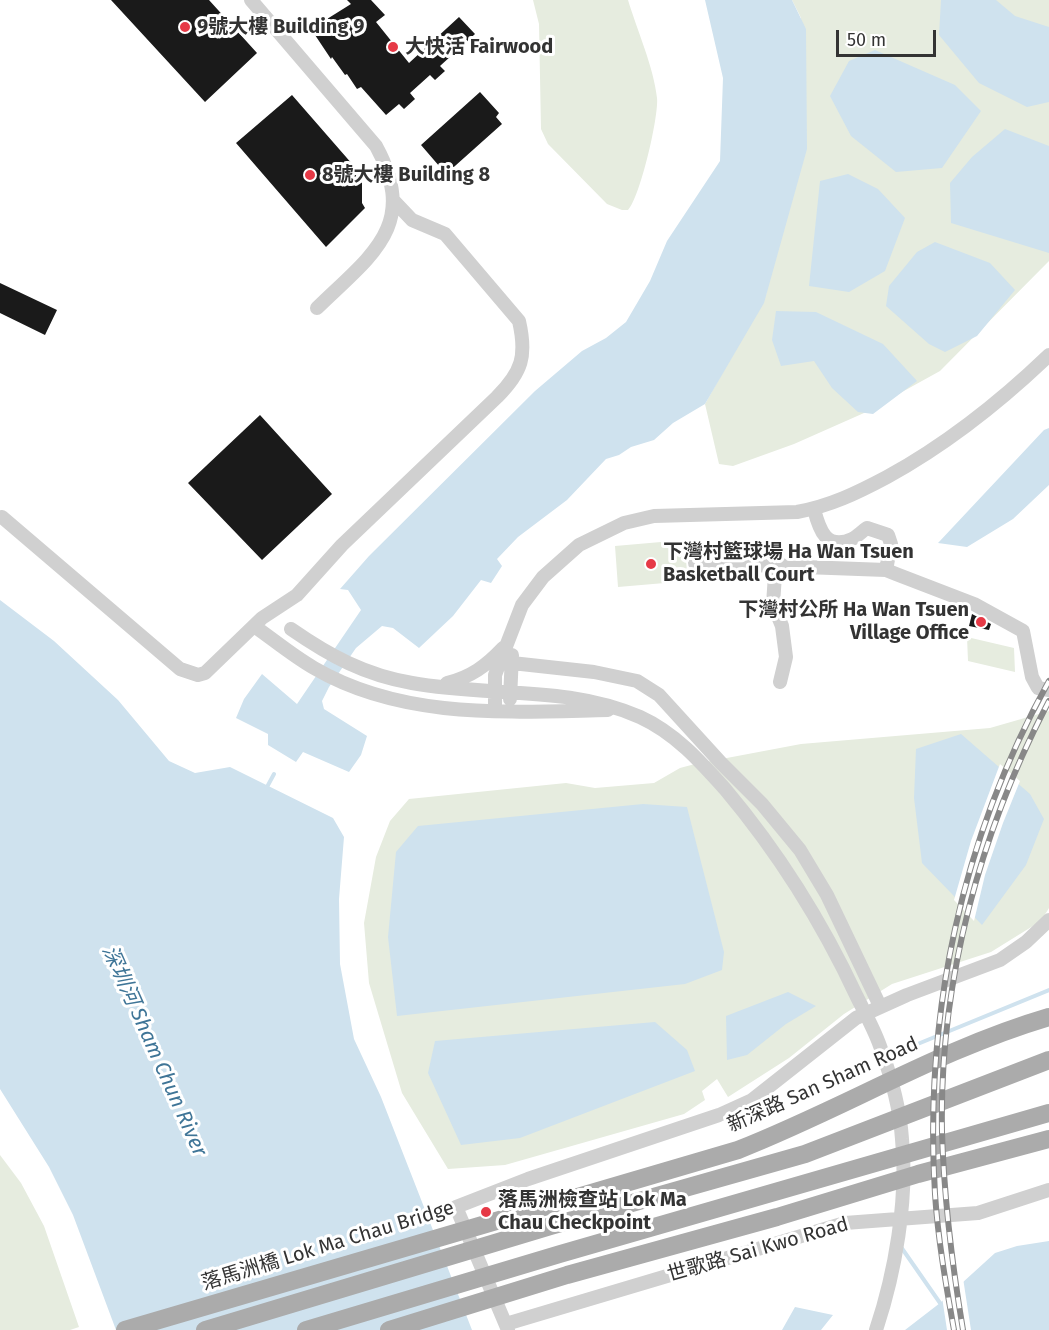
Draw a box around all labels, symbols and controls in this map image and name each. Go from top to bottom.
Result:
place label: 9號大樓 Building 9 [197,15,364,39]
scale bar [839,18,940,56]
marker: 9號大樓 Building 9 [178,20,192,34]
text: 50 m [847,29,886,51]
place label: 大快活 Fairwood [405,35,553,59]
marker: 大快活 Fairwood [386,40,400,54]
place label: 8號大樓 Building 8 [322,163,490,187]
marker: 8號大樓 Building 8 [303,168,317,182]
place label: 下灣村籃球場 Ha Wan Tsuen Basketball Court [663,540,914,587]
marker: 下灣村籃球場 Ha Wan Tsuen Basketball Court [644,557,658,571]
place label: 下灣村公所 Ha Wan Tsuen Village Office [738,598,969,645]
marker: 下灣村公所 Ha Wan Tsuen Village Office [974,615,988,629]
water label: 深圳河 Sham Chun River [96,942,212,1160]
street label: 新深路 San Sham Road [724,1032,922,1138]
place label: 落馬洲檢查站 Lok Ma Chau Checkpoint [498,1188,687,1235]
street label: 落馬洲橋 Lok Ma Chau Bridge [199,1196,457,1296]
marker: 落馬洲檢查站 Lok Ma Chau Checkpoint [479,1205,493,1219]
street label: 世歌路 Sai Kwo Road [665,1213,851,1287]

